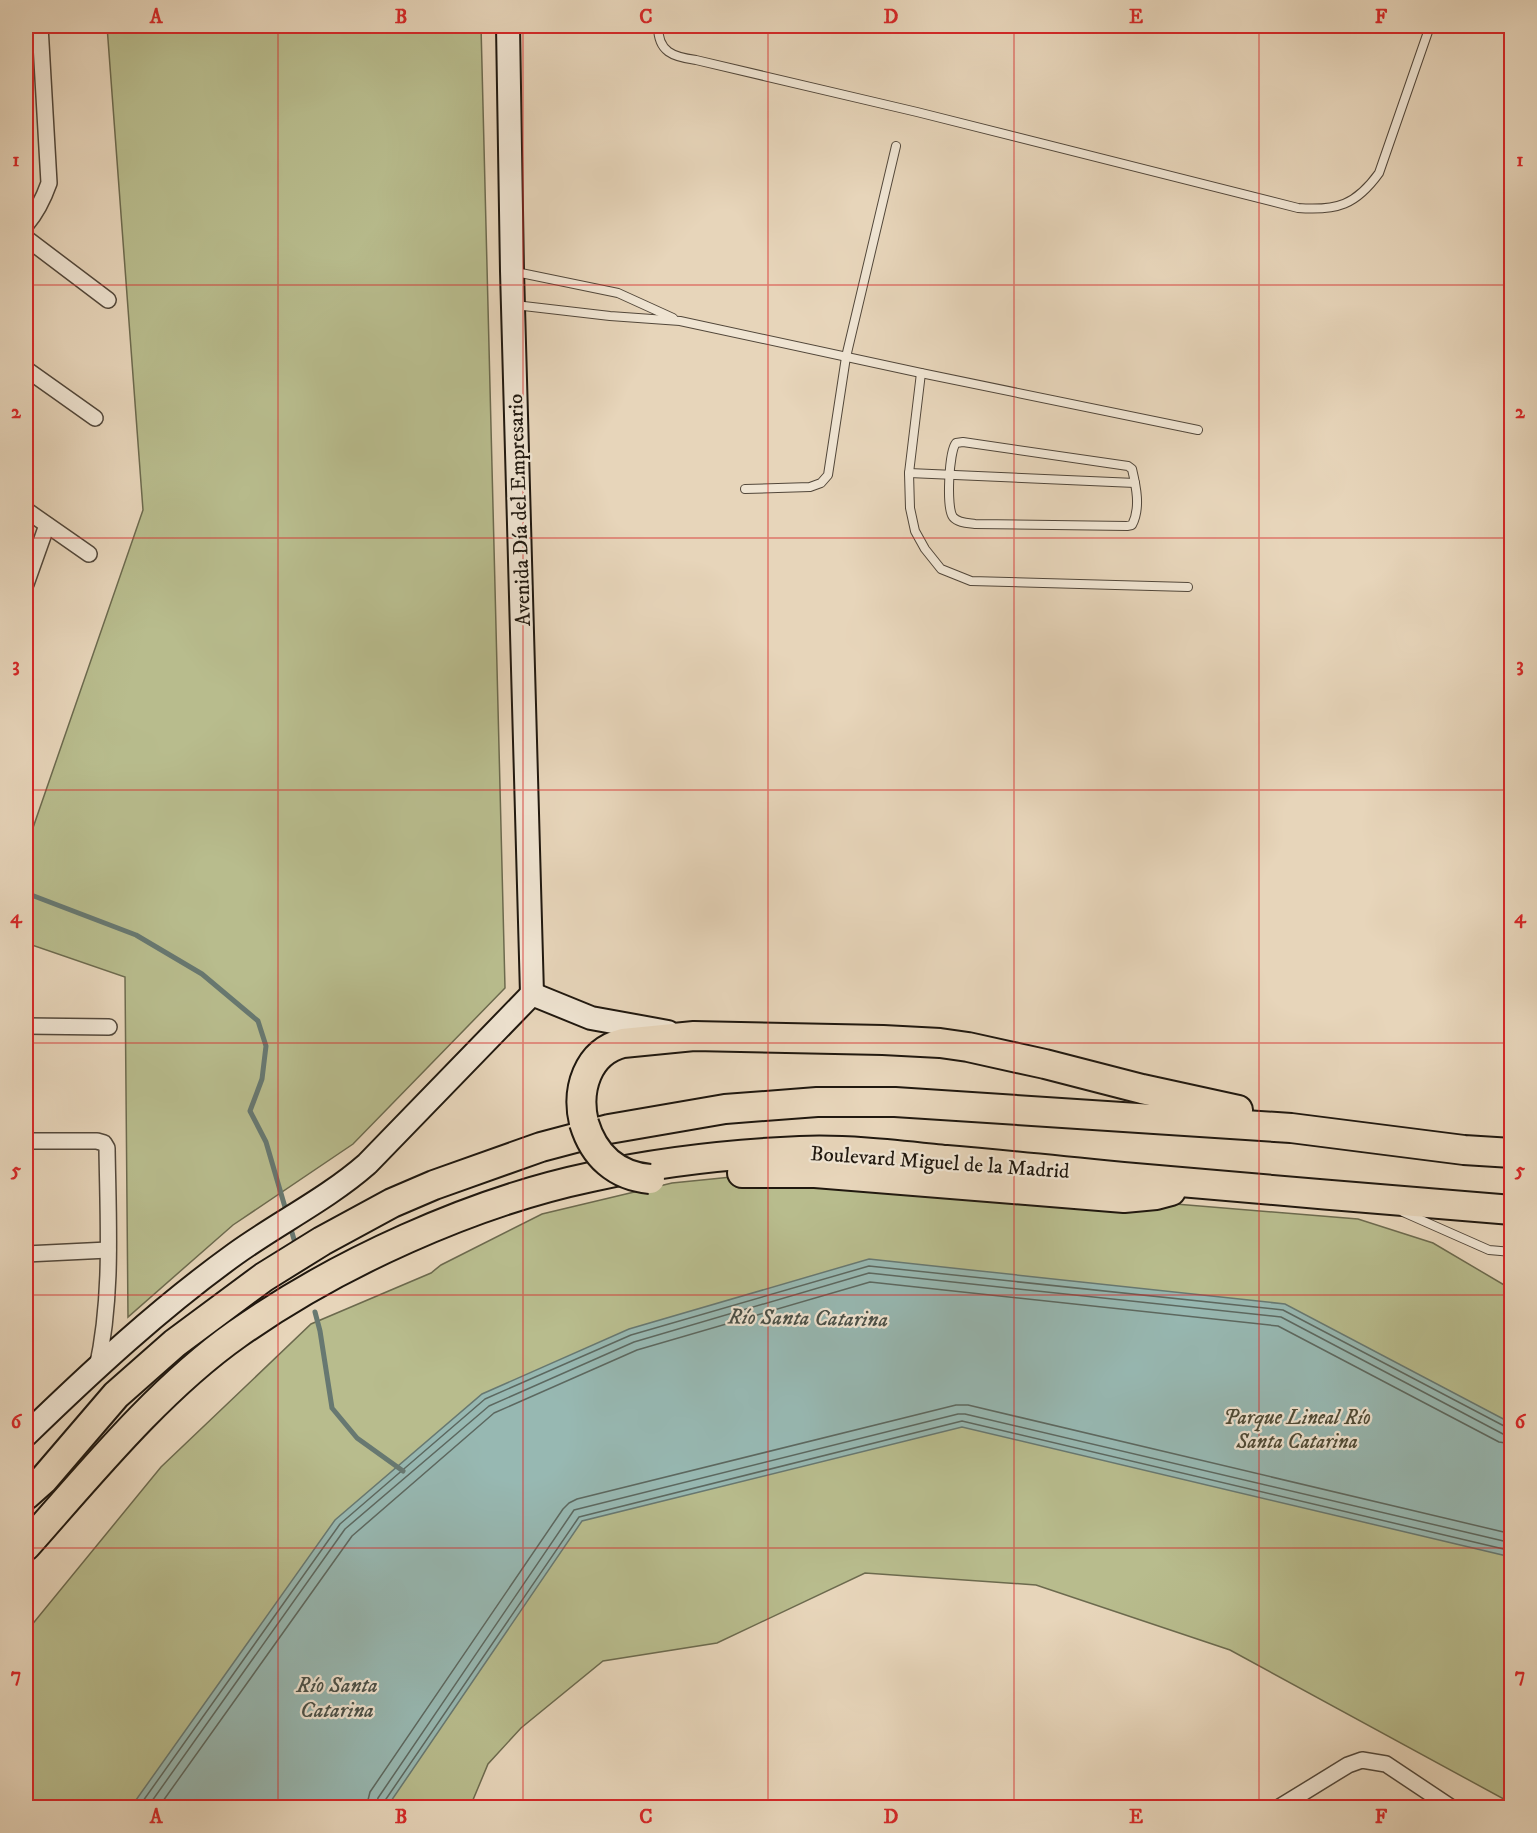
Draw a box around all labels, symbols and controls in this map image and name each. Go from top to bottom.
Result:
text: A [149,5,164,30]
text: B [395,5,407,30]
text: C [639,5,653,30]
text: D [884,5,899,30]
text: E [1129,5,1143,30]
text: F [1375,5,1388,30]
text: 1 [12,148,20,173]
text: 1 [1516,148,1524,173]
street label: Avenida Día del Empresario [503,393,537,627]
text: 2 [11,400,22,425]
text: 2 [1515,400,1526,425]
text: 3 [12,653,20,678]
text: 3 [1516,653,1524,678]
text: 4 [10,905,23,930]
text: 4 [1514,905,1527,930]
street label: Boulevard Miguel de la Madrid [810,1141,1071,1185]
text: 5 [10,1158,21,1183]
text: 5 [1514,1158,1525,1183]
water label: Río Santa Catarina [727,1304,888,1333]
park label: Parque Lineal Río Santa Catarina [1223,1405,1371,1455]
text: 6 [11,1410,23,1435]
text: 6 [1515,1410,1527,1435]
text: 7 [11,1663,21,1688]
text: 7 [1515,1663,1525,1688]
water label: Río Santa Catarina [295,1672,378,1724]
text: A [149,1805,164,1830]
text: B [395,1805,407,1830]
text: C [639,1805,653,1830]
text: D [884,1805,899,1830]
text: E [1129,1805,1143,1830]
text: F [1375,1805,1388,1830]

